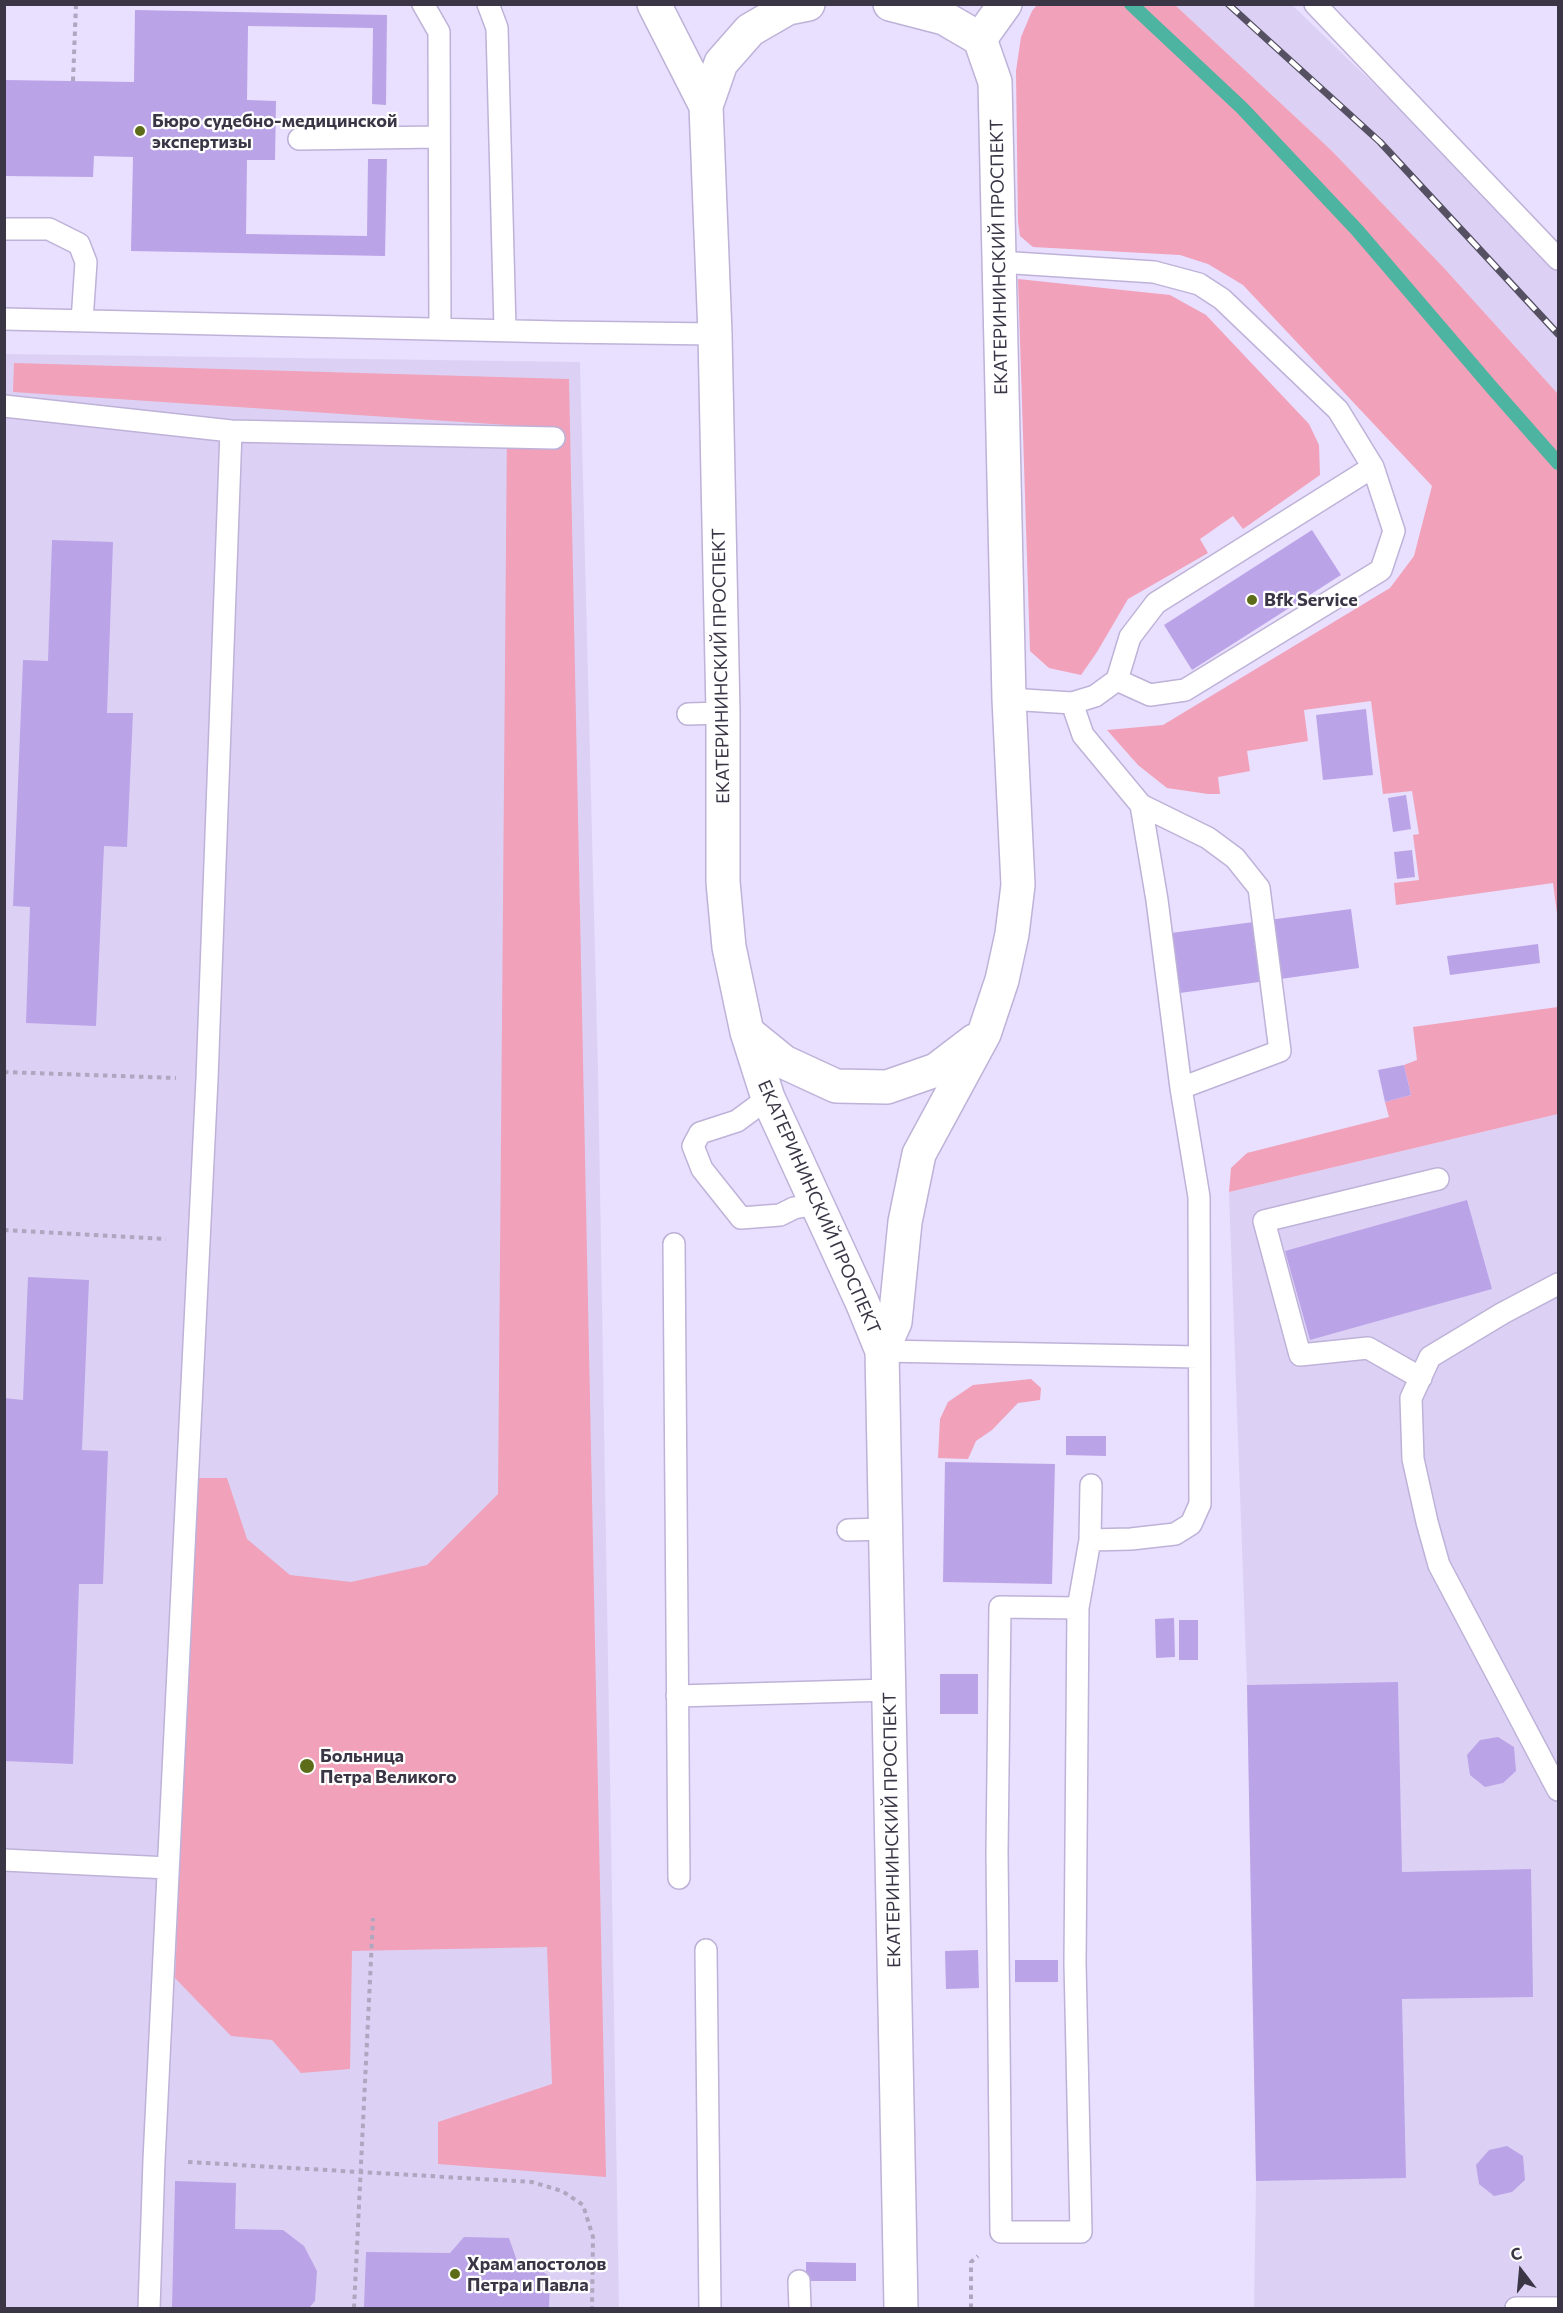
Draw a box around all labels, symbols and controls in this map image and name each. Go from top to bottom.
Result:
place label: Бюро судебно-медицинской экспертизы [152,110,398,152]
street label: ЕКАТЕРИНИНСКИЙ ПРОСПЕКТ [986,119,1012,395]
marker: Бюро судебно-медицинской экспертизы [133,124,147,138]
street label: ЕКАТЕРИНИНСКИЙ ПРОСПЕКТ [708,528,734,804]
place label: Bfk Service [1264,589,1358,611]
marker: Bfk Service [1245,593,1259,607]
street label: ЕКАТЕРИНИНСКИЙ ПРОСПЕКТ [753,1077,885,1337]
street label: ЕКАТЕРИНИНСКИЙ ПРОСПЕКТ [879,1692,905,1968]
place label: Больница Петра Великого [320,1745,457,1788]
marker: Больница Петра Великого [298,1757,316,1775]
north arrow [1491,2241,1551,2301]
text: С [1508,2243,1524,2264]
place label: Храм апостолов Петра и Павла [467,2253,606,2296]
marker: Храм апостолов Петра и Павла [448,2267,462,2281]

